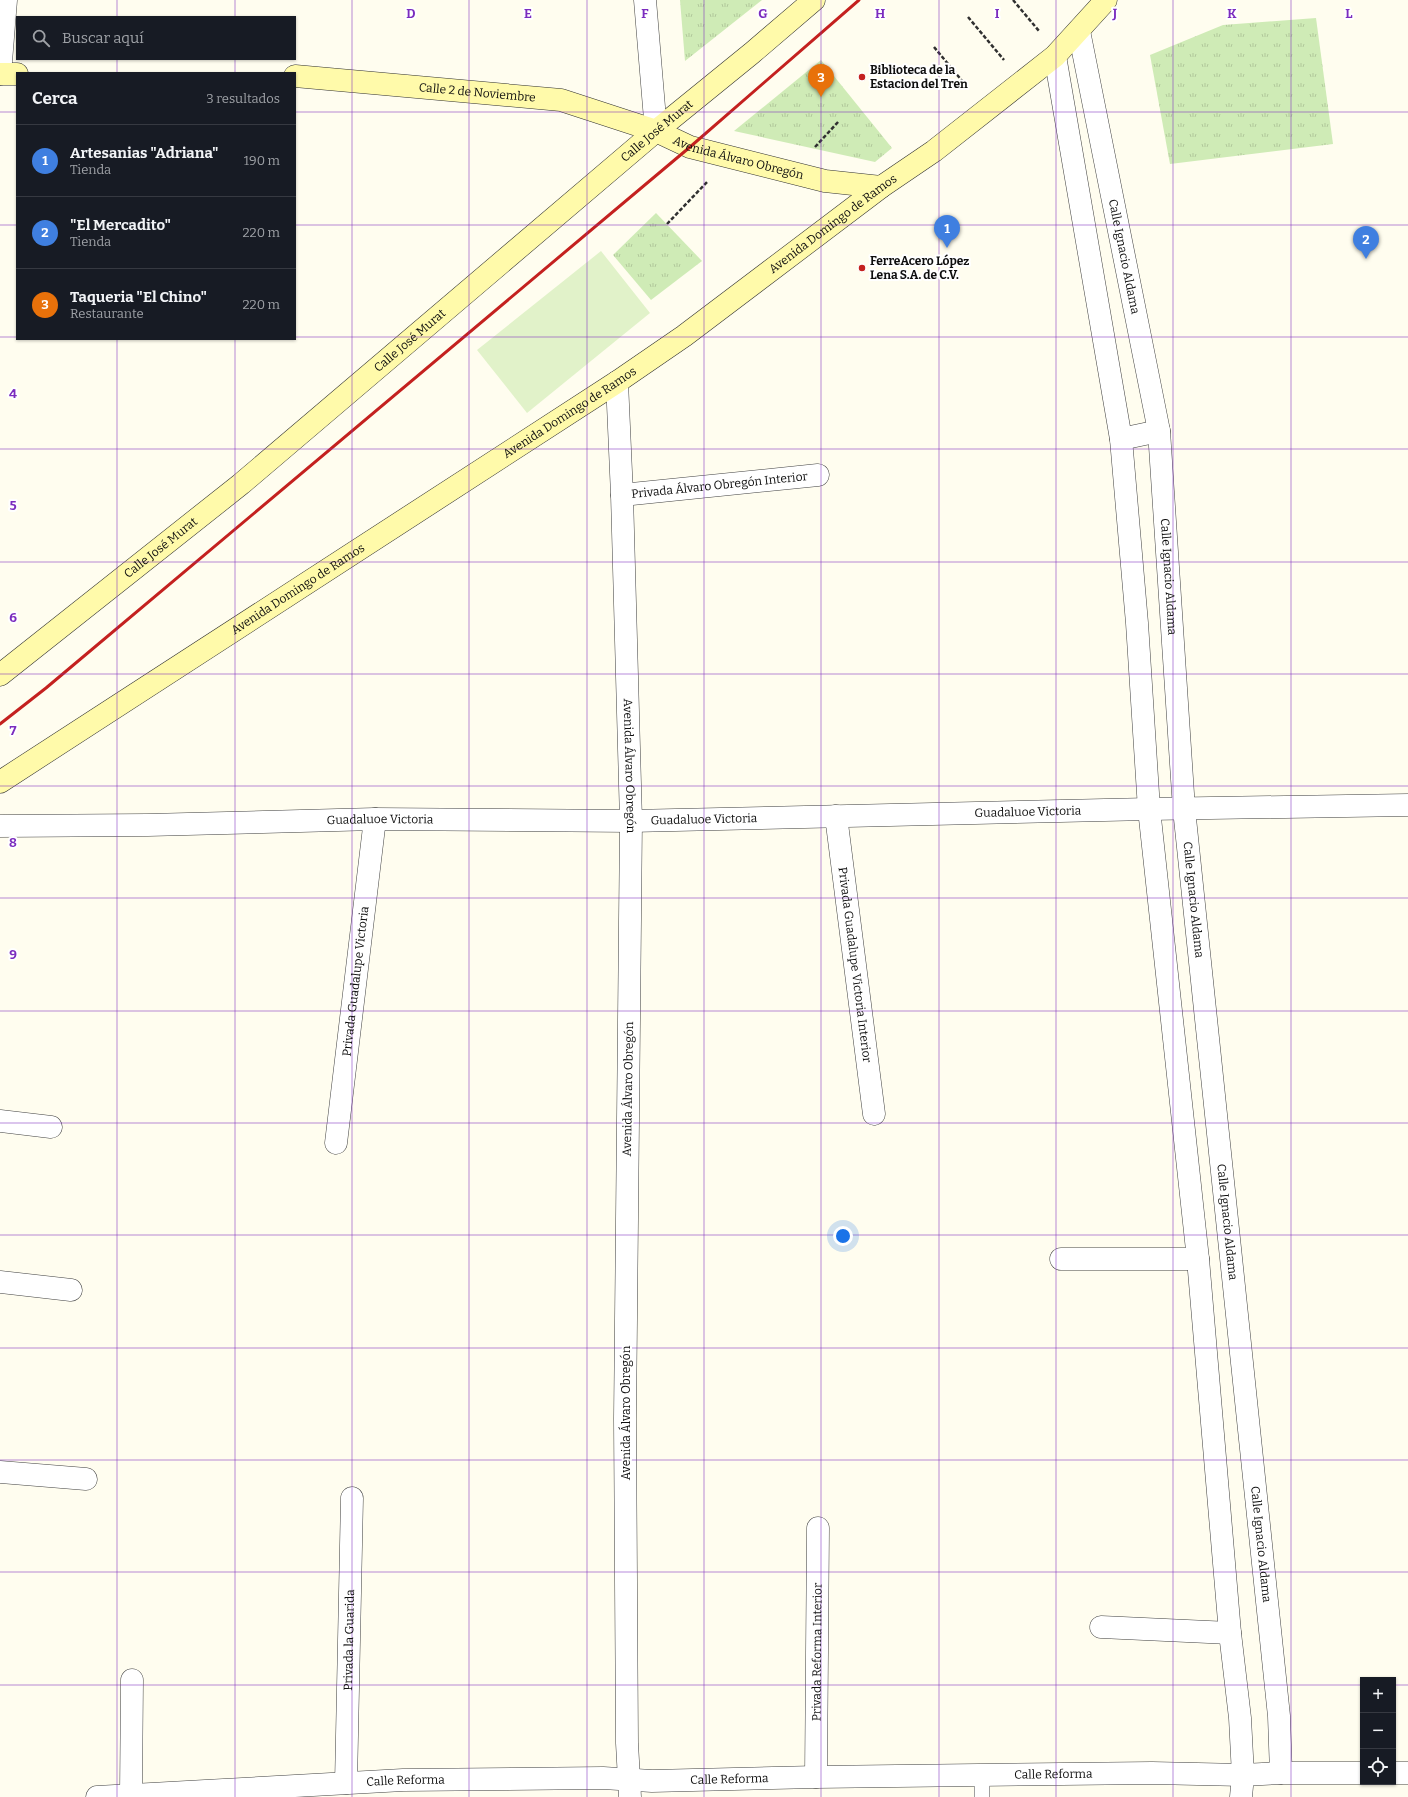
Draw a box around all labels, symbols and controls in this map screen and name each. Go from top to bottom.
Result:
text: D [406,6,416,21]
text: E [524,6,532,21]
text: F [641,6,649,21]
text: G [758,6,768,21]
text: H [875,6,885,21]
text: I [995,6,1000,21]
text: J [1112,6,1118,21]
text: K [1227,6,1237,21]
text: L [1345,6,1353,21]
search box [16,16,296,60]
icon: search [30,27,52,49]
text: Buscar aquí [62,29,144,47]
place label: Biblioteca de la Estacion del Tren [870,63,968,91]
pin: 3 [808,64,834,97]
marker: Biblioteca de la Estacion del Tren [857,72,867,82]
street label: Calle 2 de Noviembre [418,80,536,105]
text: Cerca [32,88,77,109]
text: 3 resultados [206,91,280,106]
street label: Calle José Murat [618,97,696,165]
street label: Avenida Álvaro Obregón [671,133,805,182]
text: Artesanias "Adriana" [70,144,219,162]
text: 1 [42,153,48,168]
text: 190 m [244,153,280,168]
text: Tienda [70,162,111,177]
street label: Avenida Domingo de Ramos [766,171,900,276]
street label: Calle Ignacio Aldama [1106,198,1143,316]
pin: 1 [934,215,960,248]
text: "El Mercadito" [70,216,171,234]
text: 2 [41,225,49,240]
text: 220 m [243,225,280,240]
pin: 2 [1353,226,1379,259]
text: Tienda [70,234,111,249]
place label: FerreAcero López Lena S.A. de C.V. [870,254,969,282]
marker: FerreAcero López Lena S.A. de C.V. [857,263,867,273]
text: Taqueria "El Chino" [70,288,207,306]
text: 3 [41,297,49,312]
text: 220 m [243,297,280,312]
text: Restaurante [70,306,144,321]
street label: Calle José Murat [371,306,449,375]
street label: Avenida Domingo de Ramos [500,364,639,461]
text: 4 [9,386,17,401]
street label: Privada Álvaro Obregón Interior [631,469,809,501]
text: 5 [9,498,17,513]
street label: Calle José Murat [121,514,201,581]
street label: Calle Ignacio Aldama [1158,518,1180,636]
street label: Avenida Domingo de Ramos [229,540,367,637]
text: 6 [9,610,17,625]
street label: Avenida Álvaro Obregón [621,698,638,834]
text: 7 [10,723,17,738]
street label: Guadaluoe Victoria [974,804,1082,820]
street label: Guadaluoe Victoria [650,811,758,828]
street label: Guadaluoe Victoria [326,812,434,827]
text: 8 [9,835,17,850]
street label: Calle Ignacio Aldama [1180,841,1207,959]
street label: Privada Guadalupe Victoria Interior [836,866,874,1064]
street label: Privada Guadalupe Victoria [339,905,372,1057]
text: 9 [9,947,17,962]
street label: Avenida Álvaro Obregón [619,1021,636,1156]
street label: Calle Ignacio Aldama [1214,1163,1240,1281]
your location [833,1226,853,1246]
street label: Avenida Álvaro Obregón [618,1345,633,1480]
street label: Calle Ignacio Aldama [1248,1485,1274,1604]
street label: Privada Reforma Interior [809,1582,825,1721]
street label: Privada la Guarida [341,1589,357,1691]
map controls [1360,1677,1396,1785]
button: + [1360,1677,1396,1713]
button: − [1360,1713,1396,1749]
button: locate [1360,1749,1396,1785]
street label: Calle Reforma [1014,1767,1093,1782]
street label: Calle Reforma [690,1771,769,1787]
street label: Calle Reforma [366,1773,445,1789]

